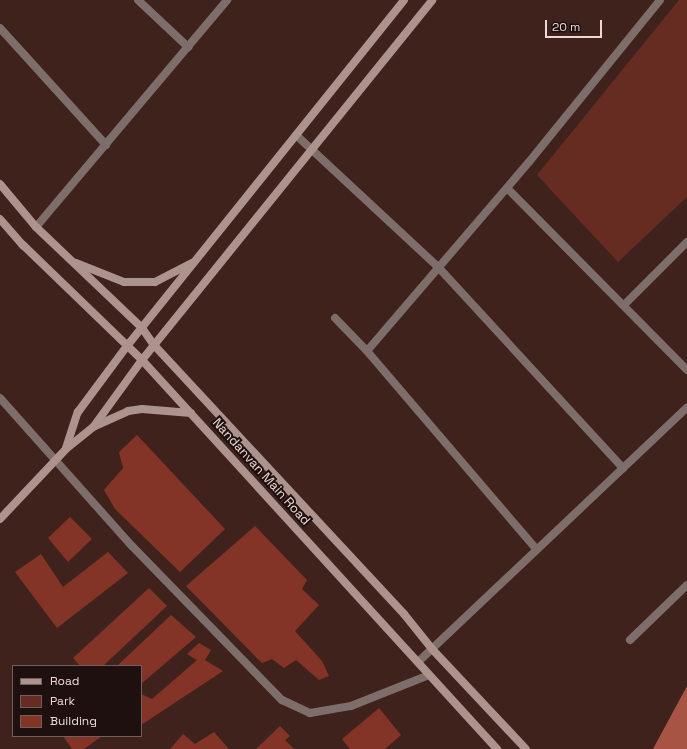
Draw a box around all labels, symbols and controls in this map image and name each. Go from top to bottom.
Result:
scale bar [547,12,604,38]
text: 20 m [552,19,580,35]
street label: Nandanvan Main Road [209,415,313,529]
legend [12,665,142,737]
text: Road [50,673,79,689]
text: Park [50,693,75,709]
text: Building [50,713,97,729]

